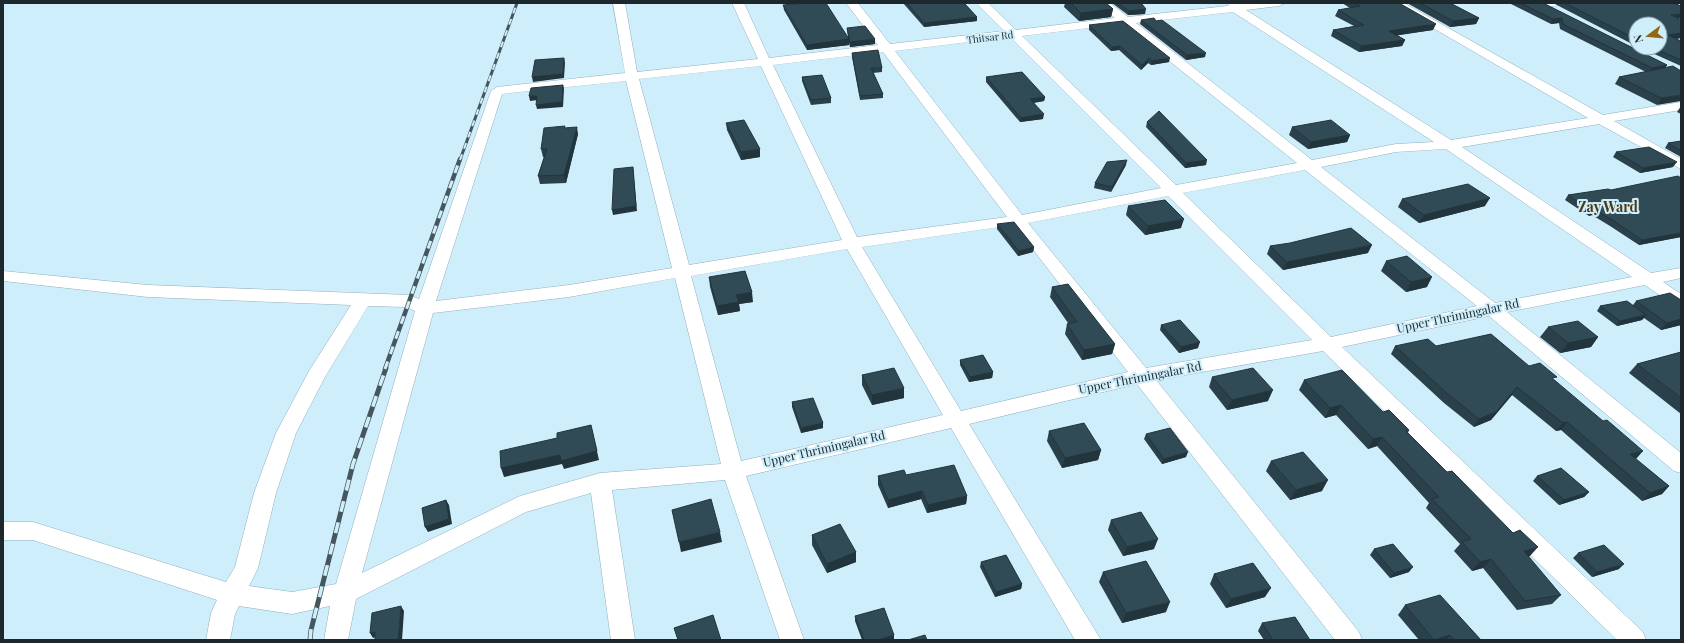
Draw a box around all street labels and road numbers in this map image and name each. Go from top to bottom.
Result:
street label: Thitsar Rd [966,27,1014,47]
street label: Upper Thrimingalar Rd [1395,294,1520,336]
street label: Upper Thrimingalar Rd [1077,357,1203,397]
street label: Upper Thrimingalar Rd [761,426,886,470]

